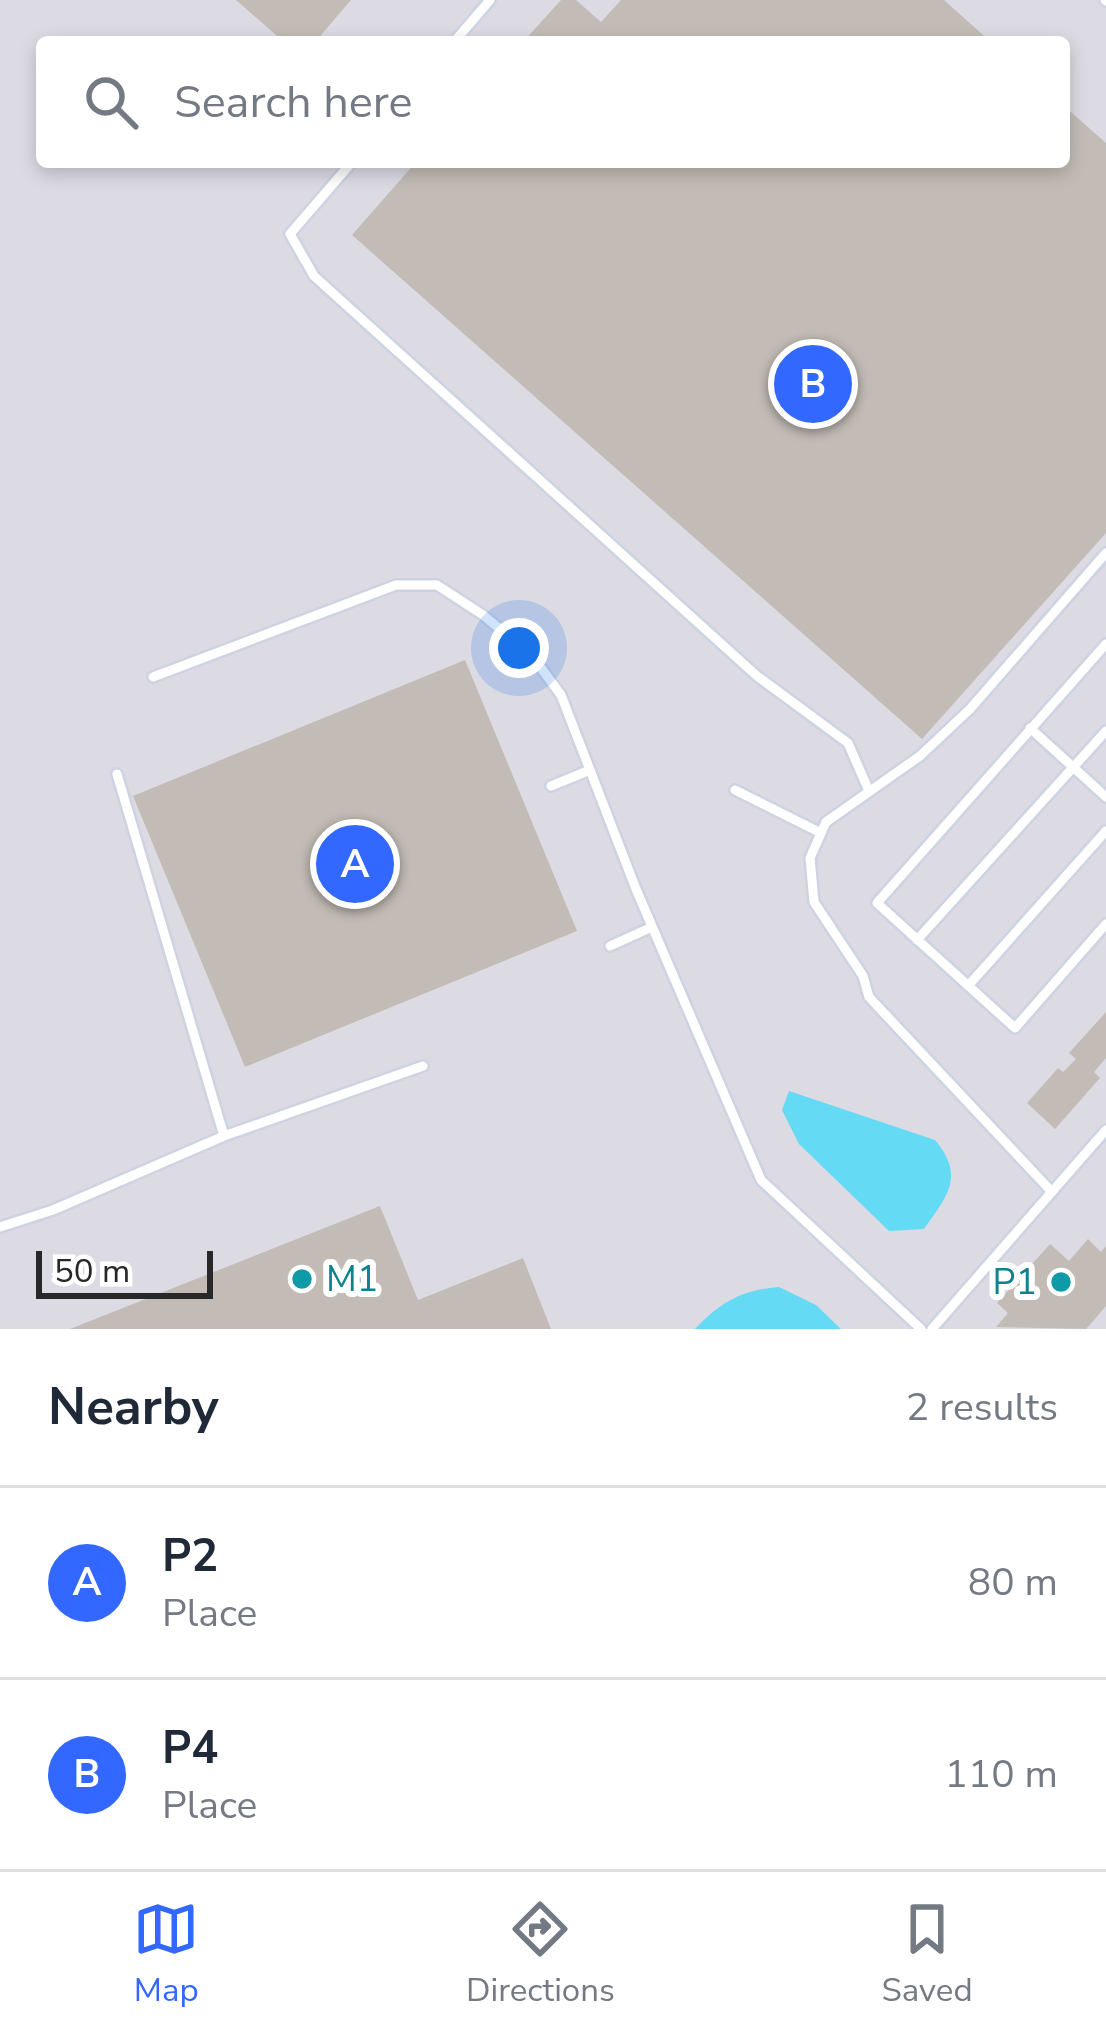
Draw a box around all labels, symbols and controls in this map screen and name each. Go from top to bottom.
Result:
search box [36,36,1070,168]
icon: search [78,69,144,135]
text: Search here [174,72,413,133]
pin: B [774,339,852,429]
your location [489,618,549,678]
pin: A [316,819,394,909]
scale bar [36,1245,213,1298]
text: 50 m [54,1249,130,1294]
place label: M1 [326,1255,378,1304]
place label: P1 [993,1258,1037,1307]
marker: M1 [289,1266,315,1292]
marker: P1 [1048,1269,1074,1295]
text: Nearby [48,1372,219,1442]
text: 2 results [906,1381,1058,1434]
text: P2 [162,1526,218,1587]
text: A [72,1556,102,1609]
text: 80 m [968,1556,1058,1609]
text: Place [162,1587,257,1640]
text: P4 [162,1718,218,1779]
text: B [74,1748,100,1801]
text: 110 m [944,1748,1058,1801]
text: Place [162,1779,257,1832]
tab: Map [133,1896,199,2013]
tab: Directions [466,1896,615,2013]
tab: Saved [881,1896,973,2013]

